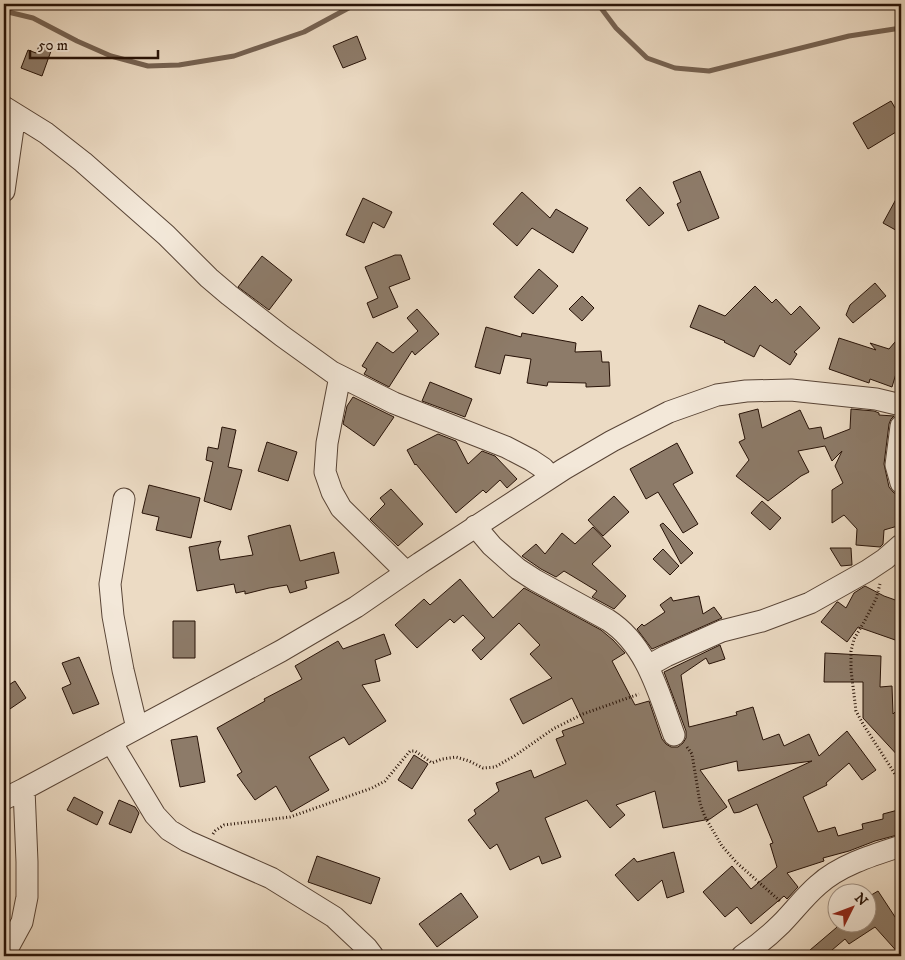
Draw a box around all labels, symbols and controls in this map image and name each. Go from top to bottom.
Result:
scale bar [30,28,158,60]
text: 50 m [38,36,68,55]
north arrow [828,882,878,932]
text: N [850,890,872,911]

